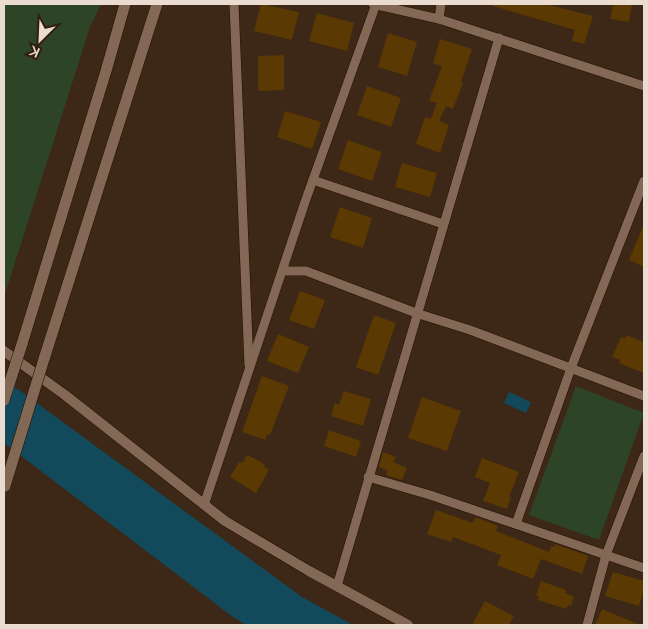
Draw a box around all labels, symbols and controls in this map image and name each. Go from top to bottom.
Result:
north arrow [15,15,65,65]
text: K [26,41,43,62]

